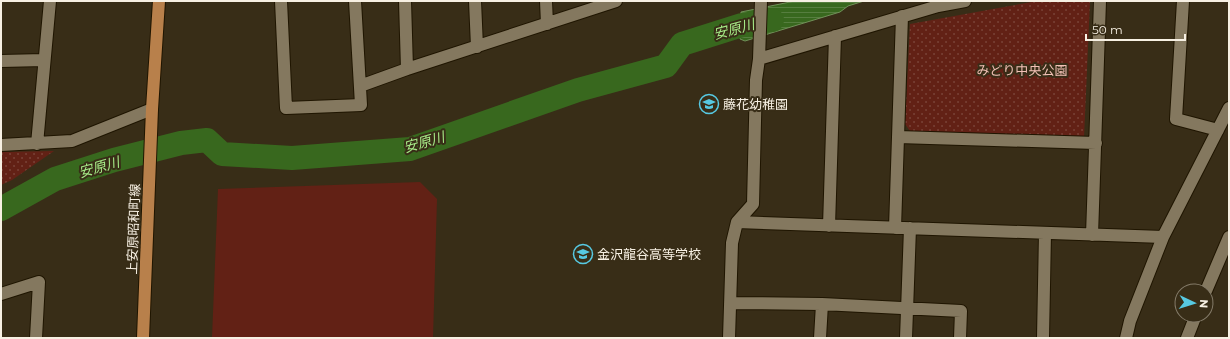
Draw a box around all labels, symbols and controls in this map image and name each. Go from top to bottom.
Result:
water label: 安原川 [711,14,759,43]
scale bar [1086,16,1185,42]
text: 50 m [1092,22,1123,37]
park label: みどり中央公園 [976,62,1068,78]
school or university icon: 藤花幼稚園 [698,93,720,115]
place label: 藤花幼稚園 [723,96,788,112]
water label: 安原川 [401,127,449,156]
water label: 安原川 [76,152,124,181]
street label: 上安原昭和町線 [123,183,143,275]
school or university icon: 金沢龍谷高等学校 [572,243,594,265]
place label: 金沢龍谷高等学校 [597,246,701,262]
north arrow [1174,283,1214,323]
text: N [1197,299,1211,309]

